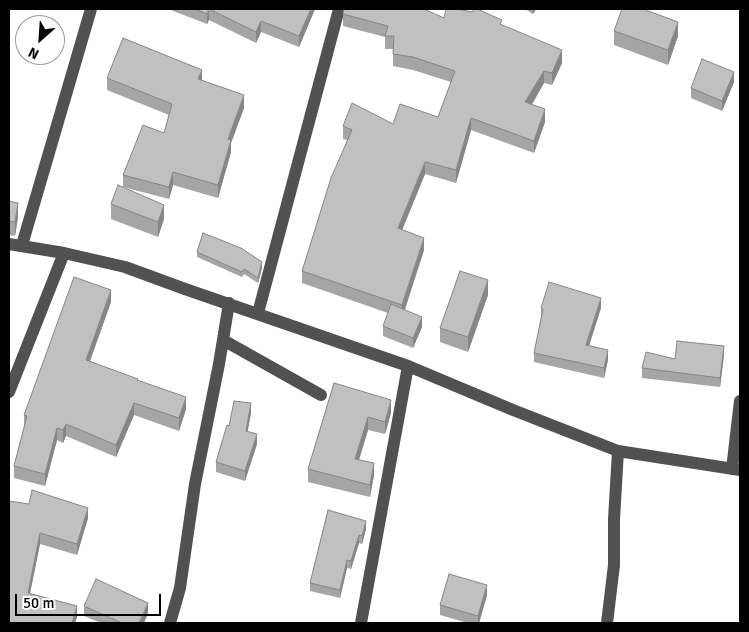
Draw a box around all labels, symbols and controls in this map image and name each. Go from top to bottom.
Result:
north arrow [15,15,65,65]
text: N [26,43,42,63]
scale bar [18,584,164,616]
text: 50 m [23,594,54,612]

